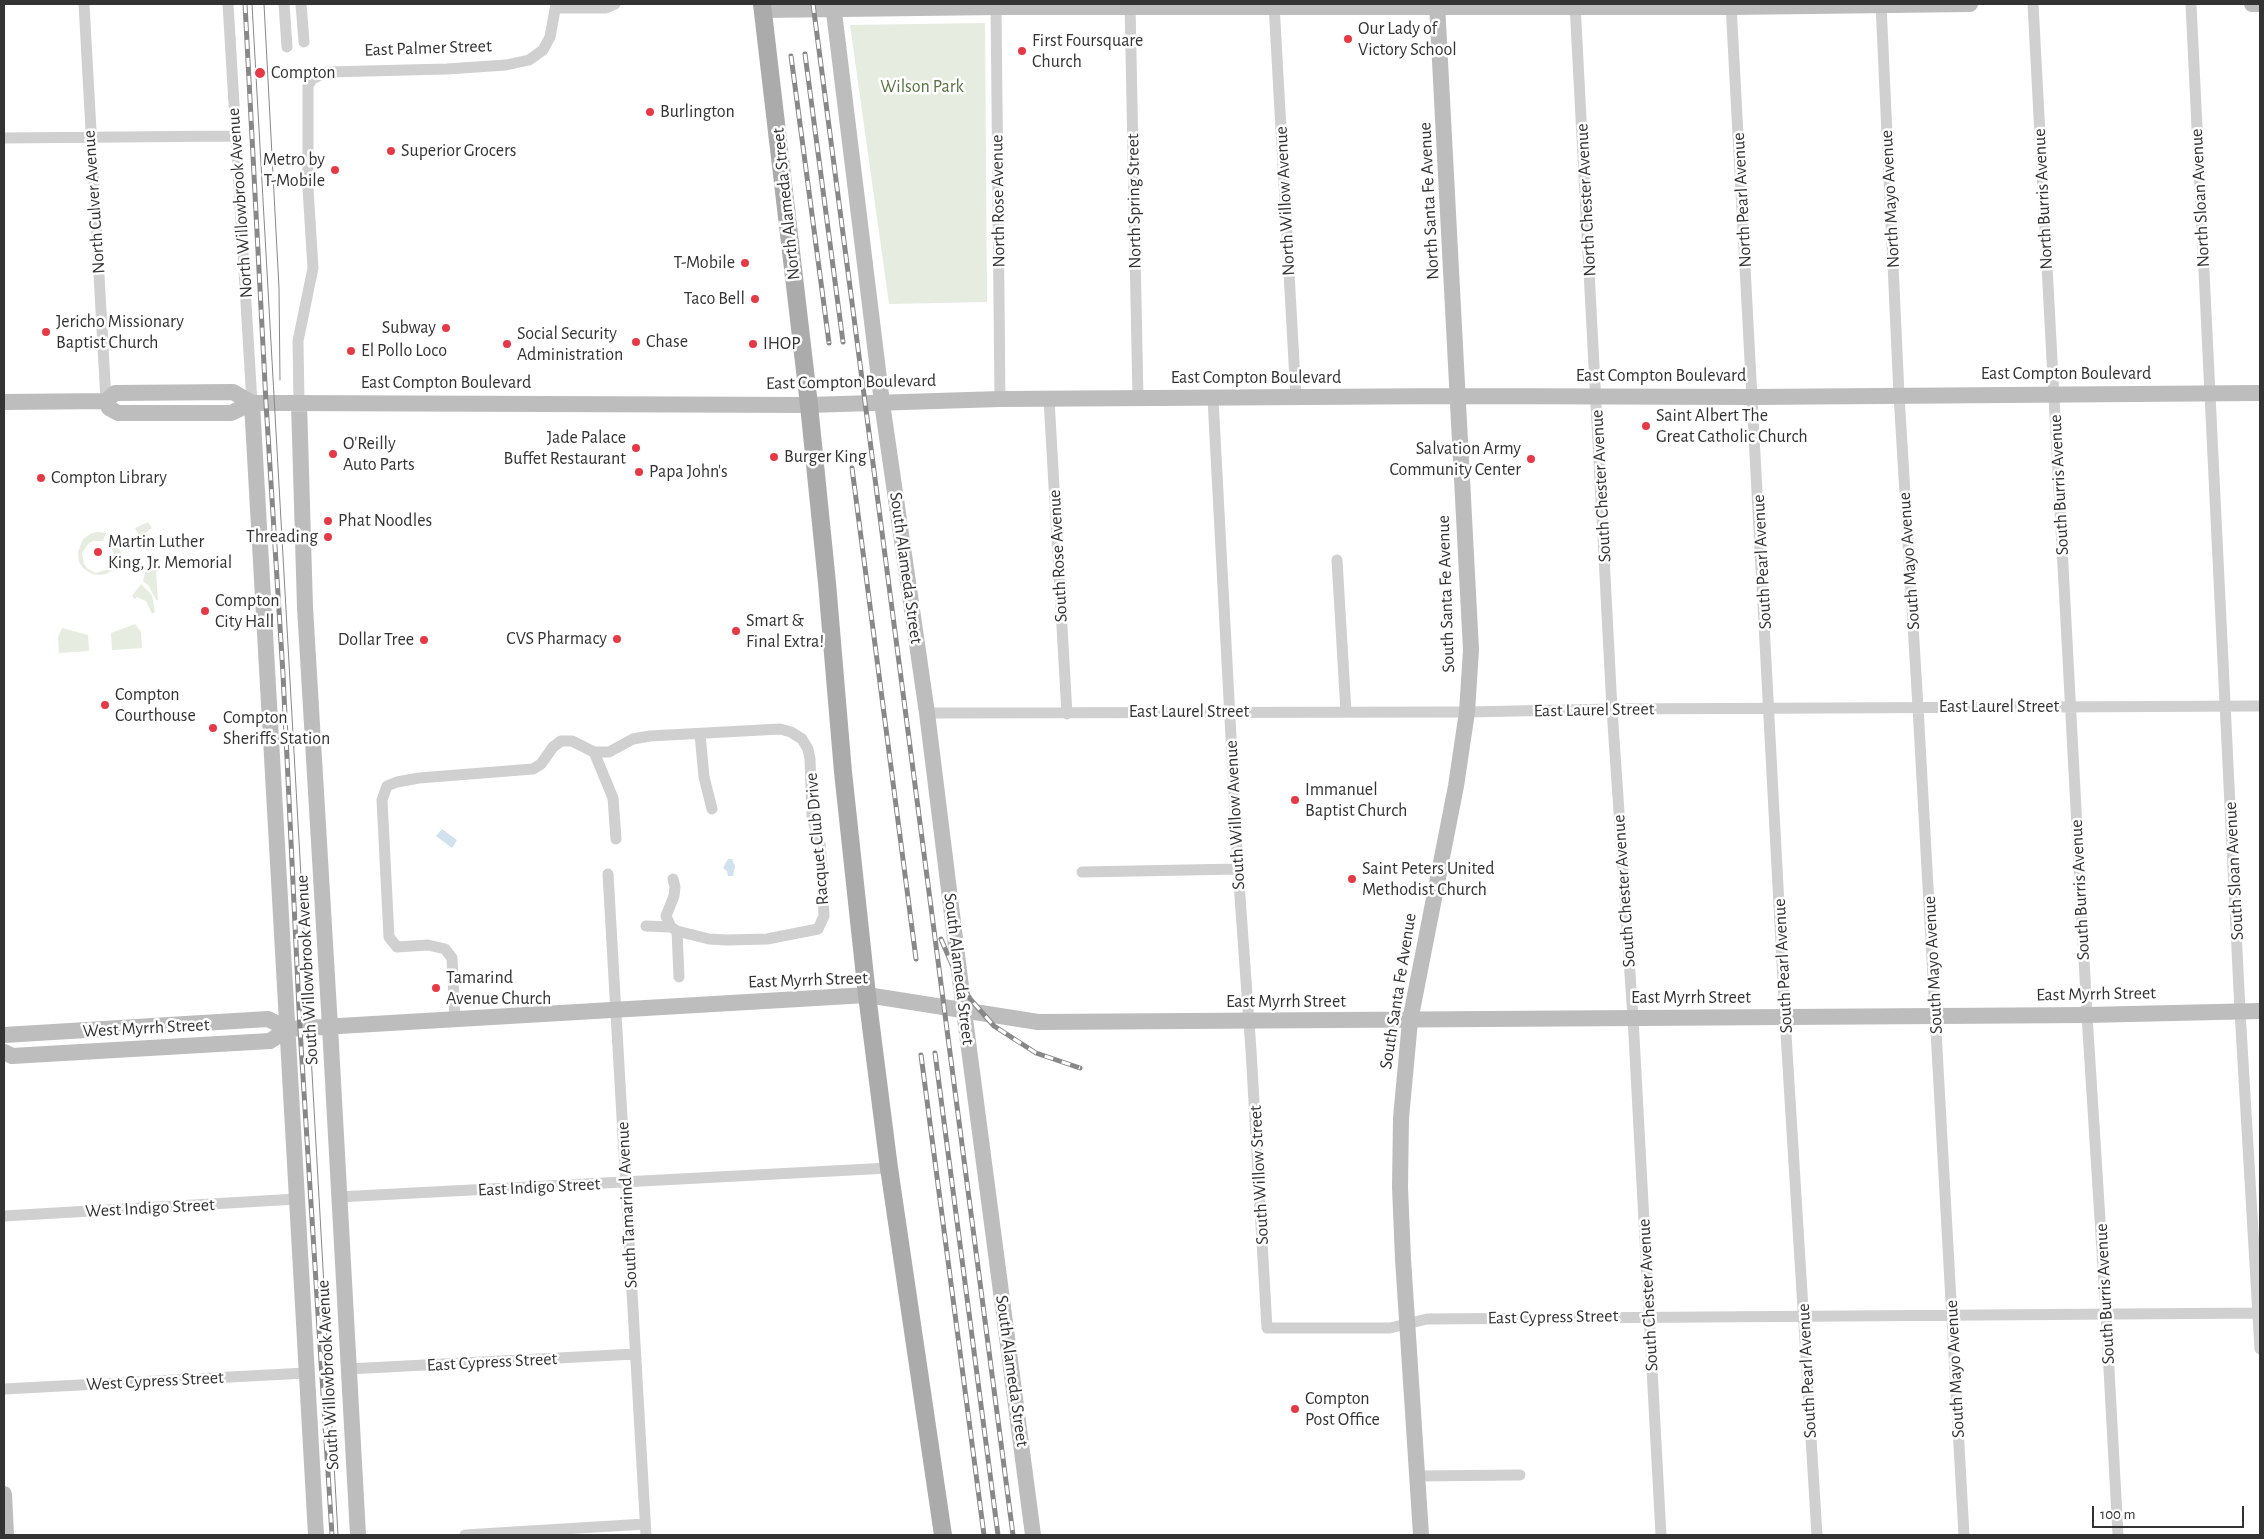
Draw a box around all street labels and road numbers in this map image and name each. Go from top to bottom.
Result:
street label: East Palmer Street [364,35,492,61]
street label: North Willowbrook Avenue [223,107,257,299]
street label: North Santa Fe Avenue [1414,122,1444,280]
street label: North Chester Avenue [1571,123,1601,277]
street label: North Willow Avenue [1270,126,1300,276]
street label: North Alameda Street [767,127,805,281]
street label: North Burris Avenue [2029,128,2057,270]
street label: North Sloan Avenue [2186,128,2214,268]
street label: North Culver Avenue [78,129,110,275]
street label: North Mayo Avenue [1876,129,1904,269]
street label: North Pearl Avenue [1728,132,1756,268]
street label: North Spring Street [1122,133,1146,269]
street label: North Rose Avenue [986,134,1010,268]
street label: East Compton Boulevard [1981,363,2151,385]
street label: East Compton Boulevard [1576,365,1746,387]
street label: East Compton Boulevard [1171,367,1341,389]
street label: East Compton Boulevard [766,370,936,394]
street label: East Compton Boulevard [361,372,531,394]
street label: South Chester Avenue [1586,409,1616,563]
street label: South Burris Avenue [2045,414,2073,556]
street label: South Rose Avenue [1044,489,1072,623]
street label: South Alameda Street [885,491,927,645]
street label: South Mayo Avenue [1893,491,1925,631]
street label: South Pearl Avenue [1748,494,1776,630]
street label: South Santa Fe Avenue [1432,515,1460,673]
street label: East Laurel Street [1939,696,2059,718]
street label: East Laurel Street [1533,698,1655,722]
street label: East Laurel Street [1129,701,1249,723]
street label: South Willow Avenue [1220,740,1250,890]
street label: Racquet Club Drive [800,772,834,906]
street label: South Sloan Avenue [2220,801,2248,941]
street label: South Chester Avenue [1608,814,1640,968]
street label: South Burris Avenue [2066,819,2094,961]
street label: South Willowbrook Avenue [291,874,323,1066]
street label: South Alameda Street [939,892,979,1046]
street label: South Mayo Avenue [1919,896,1947,1034]
street label: South Pearl Avenue [1769,898,1797,1034]
street label: South Santa Fe Avenue [1375,911,1421,1071]
street label: East Myrrh Street [748,967,868,993]
street label: East Myrrh Street [2036,982,2156,1006]
street label: East Myrrh Street [1631,987,1751,1009]
street label: East Myrrh Street [1226,991,1346,1013]
street label: West Myrrh Street [82,1014,210,1042]
street label: South Willow Street [1245,1105,1273,1245]
street label: South Tamarind Avenue [612,1121,642,1289]
street label: East Indigo Street [477,1173,601,1201]
street label: West Indigo Street [85,1194,215,1222]
street label: South Chester Avenue [1633,1218,1663,1372]
street label: South Burris Avenue [2091,1223,2119,1365]
street label: South Willowbrook Avenue [312,1279,344,1471]
street label: South Alameda Street [991,1294,1033,1448]
street label: South Mayo Avenue [1941,1300,1969,1438]
street label: South Pearl Avenue [1793,1303,1821,1439]
street label: East Cypress Street [1488,1305,1618,1329]
street label: East Cypress Street [426,1348,558,1376]
street label: West Cypress Street [86,1367,224,1395]

